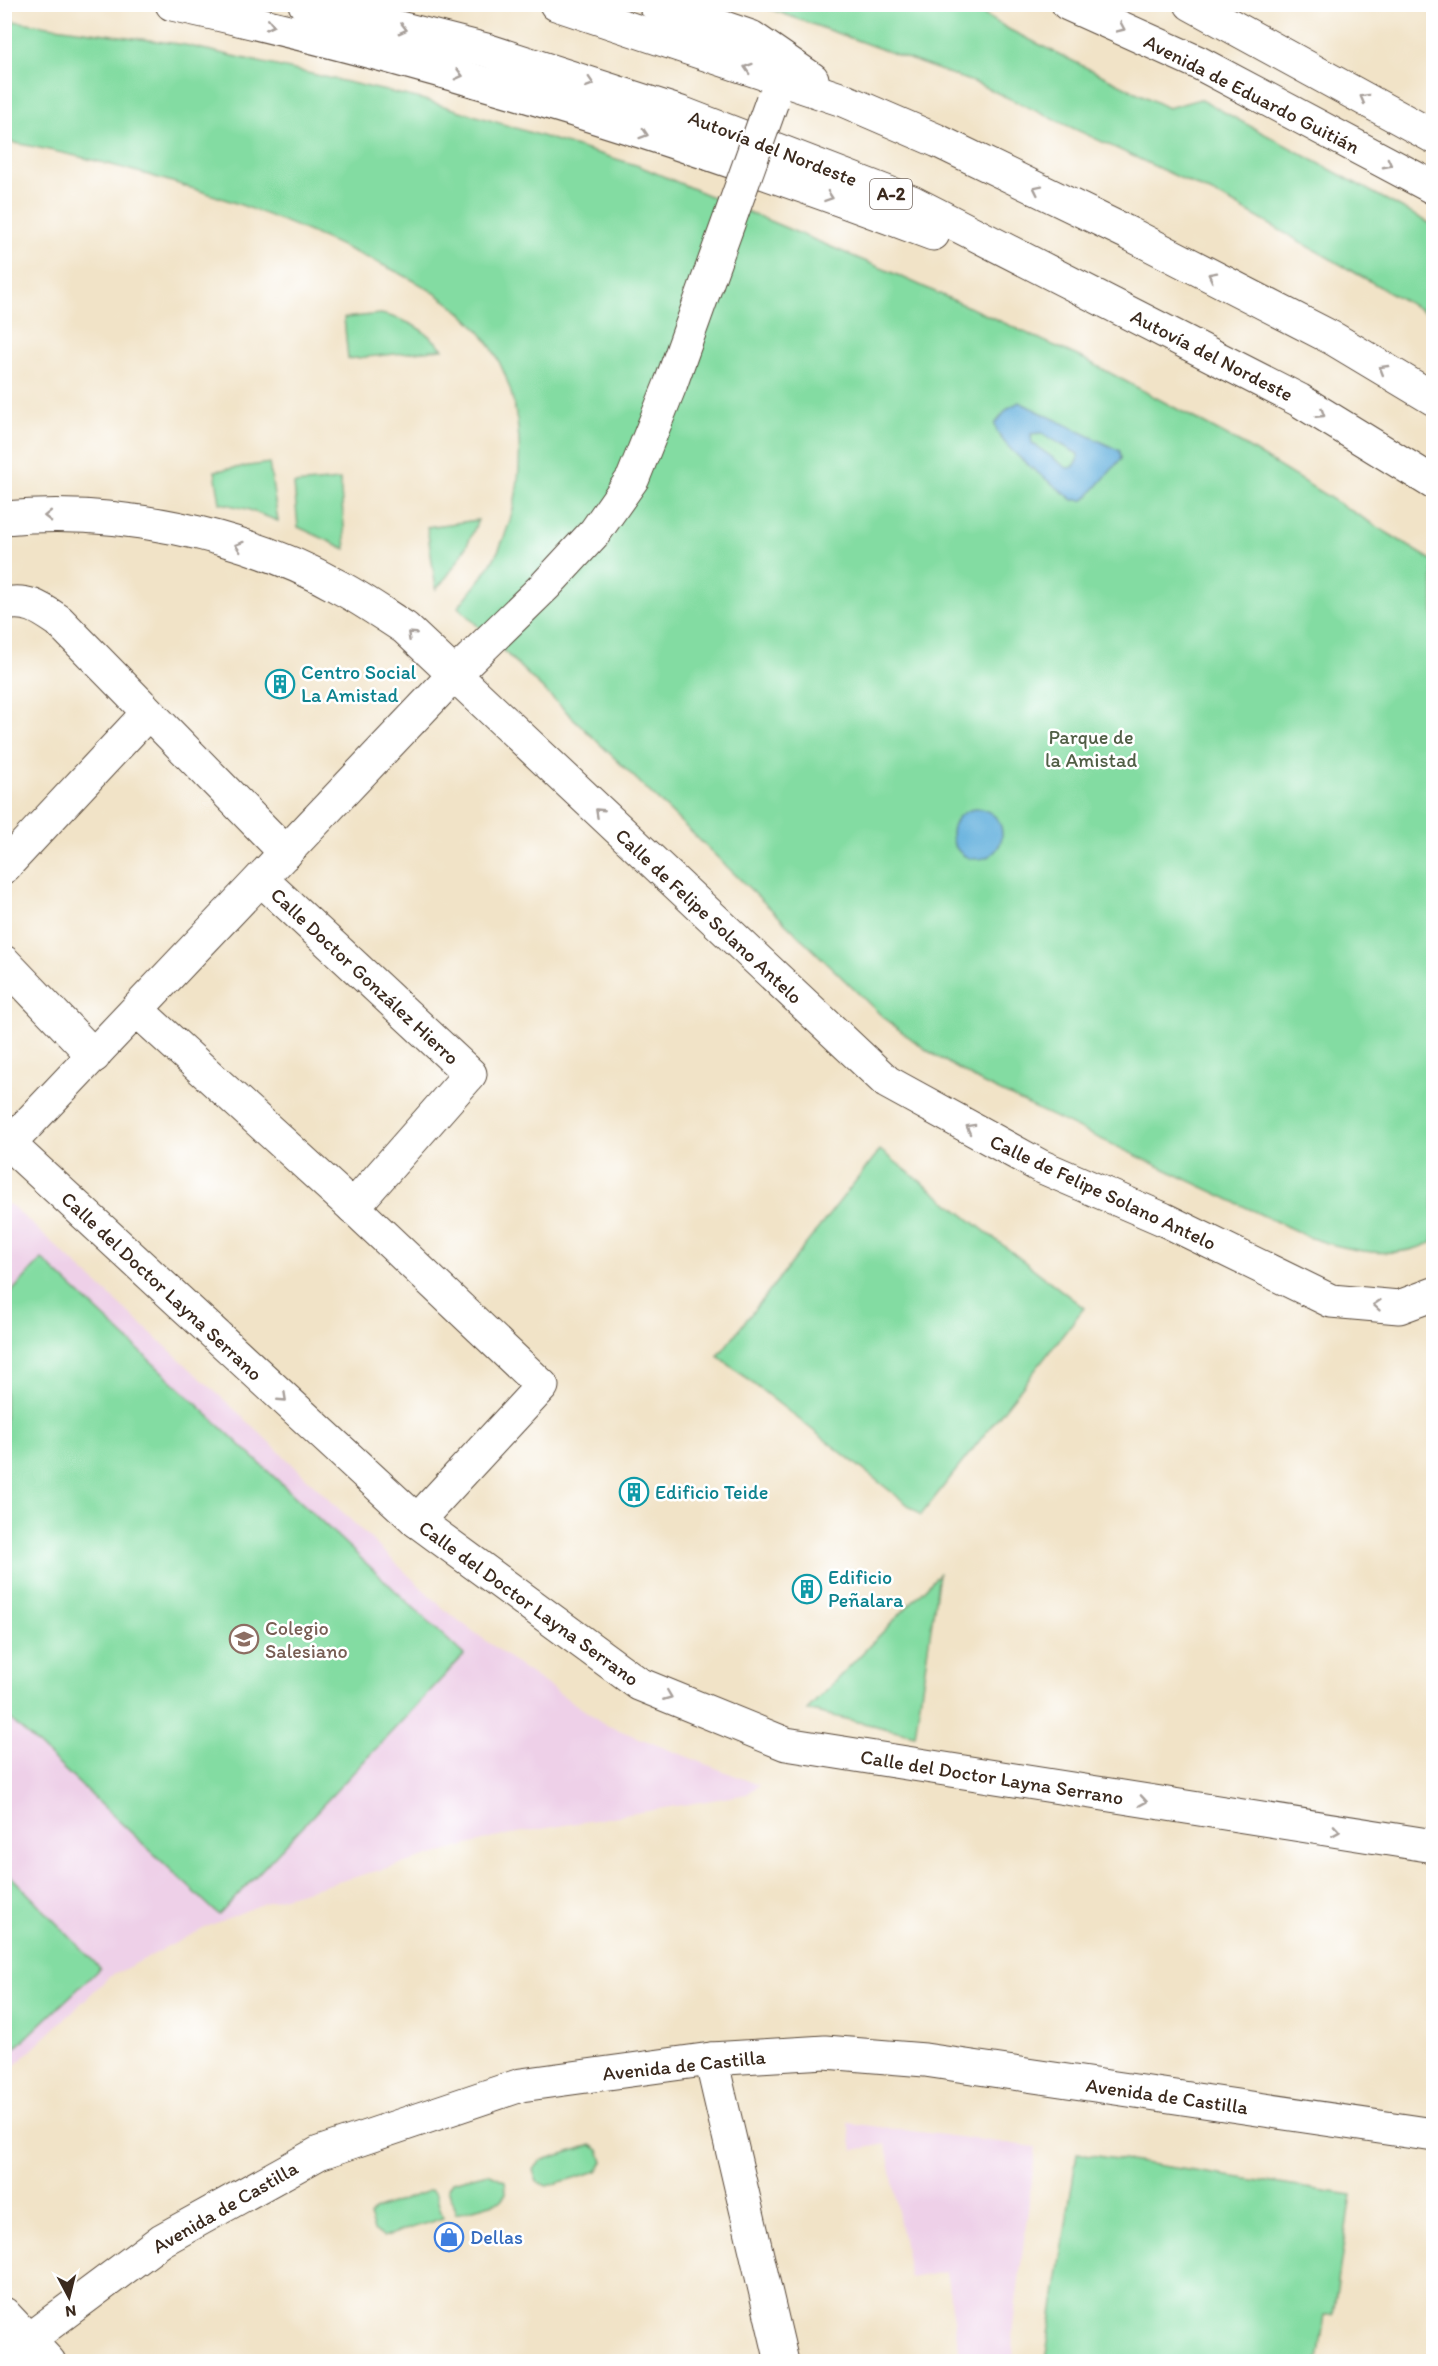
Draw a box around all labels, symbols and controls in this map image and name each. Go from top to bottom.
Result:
one-way arrow [265,18,275,31]
one-way arrow [1115,21,1126,33]
one-way arrow [398,22,408,35]
street label: Avenida de Eduardo Guitián [1140,29,1364,159]
one-way arrow [743,63,754,76]
one-way arrow [453,68,463,80]
one-way arrow [584,76,595,89]
one-way arrow [1360,94,1370,105]
street label: Autovía del Nordeste [685,105,861,191]
one-way arrow [638,127,649,139]
one-way arrow [1382,157,1393,168]
road number: A-2 [870,179,912,209]
one-way arrow [1033,185,1044,197]
one-way arrow [823,190,834,203]
one-way arrow [1207,272,1218,284]
street label: Autovía del Nordeste [1127,304,1297,406]
one-way arrow [1379,364,1389,376]
one-way arrow [1315,406,1325,418]
one-way arrow [43,510,52,523]
one-way arrow [234,541,245,553]
one-way arrow [408,631,418,642]
place label: Centro Social La Amistad [301,660,417,707]
building icon: Centro Social La Amistad [264,668,296,700]
park label: Parque de la Amistad [1045,725,1137,772]
one-way arrow [596,809,607,820]
street label: Calle de Felipe Solano Antelo [611,823,807,1009]
street label: Calle Doctor González Hierro [266,882,464,1070]
one-way arrow [966,1124,976,1135]
street label: Calle de Felipe Solano Antelo [986,1129,1220,1255]
street label: Calle del Doctor Layna Serrano [56,1186,268,1386]
one-way arrow [1373,1299,1382,1312]
one-way arrow [277,1391,287,1402]
building icon: Edificio Teide [618,1476,650,1508]
place label: Edificio Teide [655,1480,768,1504]
street label: Calle del Doctor Layna Serrano [414,1515,644,1691]
place label: Edificio Peñalara [828,1565,904,1612]
building icon: Edificio Peñalara [791,1573,823,1605]
place label: Colegio Salesiano [265,1616,348,1663]
school or university icon: Colegio Salesiano [228,1623,260,1655]
one-way arrow [662,1689,673,1701]
street label: Calle del Doctor Layna Serrano [859,1744,1125,1810]
one-way arrow [1139,1794,1148,1806]
one-way arrow [1331,1824,1341,1837]
street label: Avenida de Castilla [601,2044,767,2085]
street label: Avenida de Castilla [1084,2073,1250,2119]
street label: Avenida de Castilla [148,2155,302,2258]
shop icon: Dellas [433,2221,465,2253]
place label: Dellas [470,2225,523,2249]
north arrow [39,2267,99,2327]
text: N [64,2301,77,2321]

